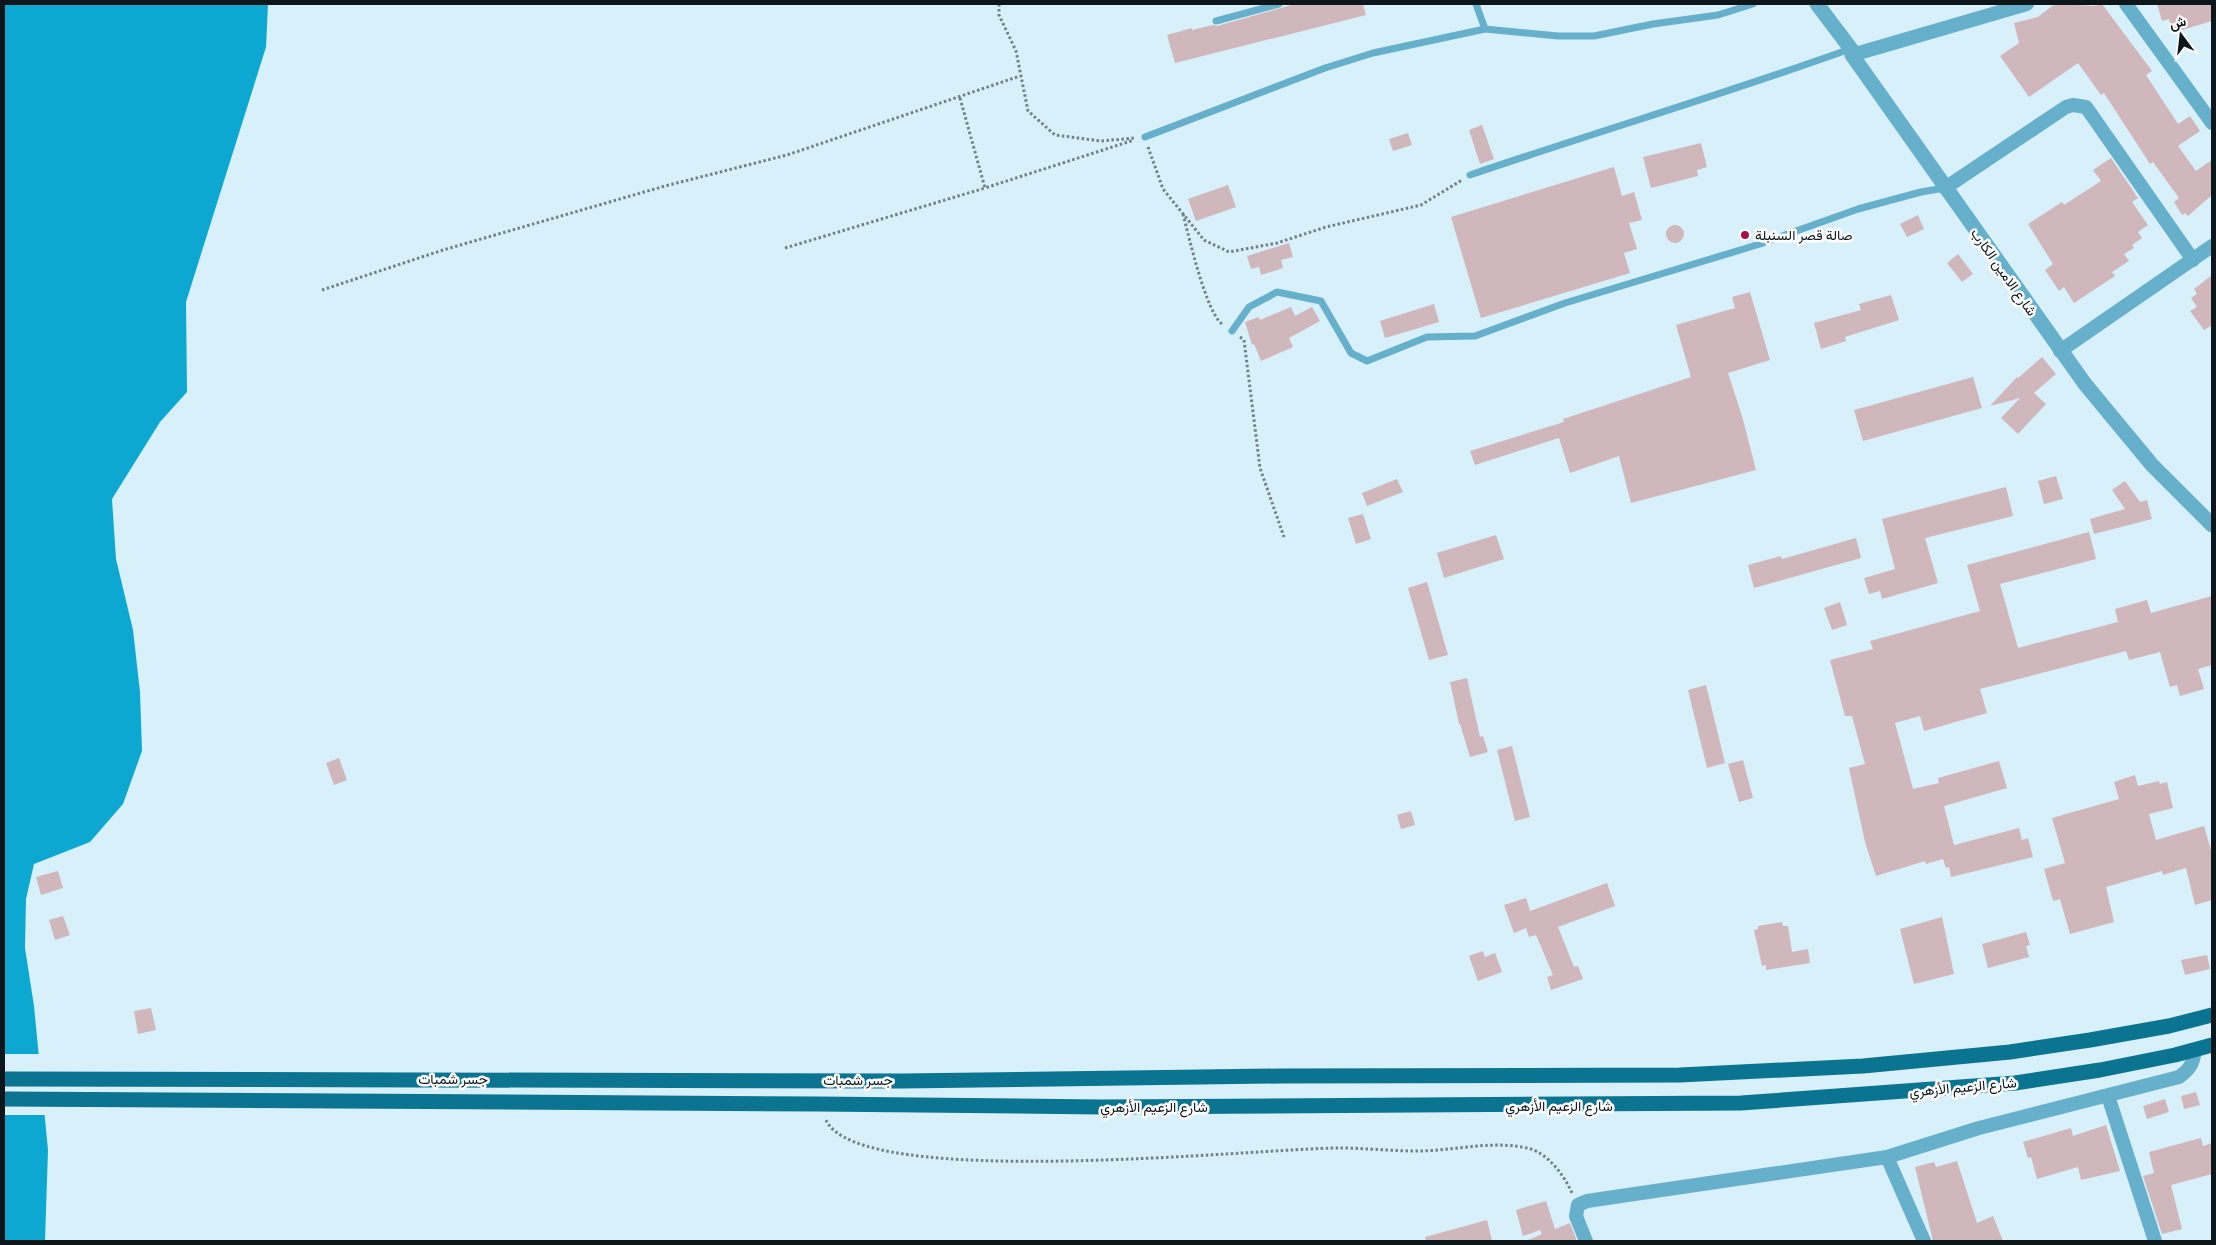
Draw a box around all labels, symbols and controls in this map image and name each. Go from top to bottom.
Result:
north arrow [2156,10,2206,60]
text: ش [2167,12,2188,33]
street label: شارع الامين الكارب [1965,225,2041,321]
place label: صالة قصر السنبلة [1755,226,1853,244]
marker: صالة قصر السنبلة [1739,229,1751,241]
street label: جسر شمبات [418,1070,488,1088]
street label: جسر شمبات [823,1071,893,1089]
street label: شارع الزعيم الأزهري [1909,1073,2018,1104]
street label: شارع الزعيم الأزهري [1505,1097,1613,1118]
street label: شارع الزعيم الأزهري [1100,1098,1208,1119]

